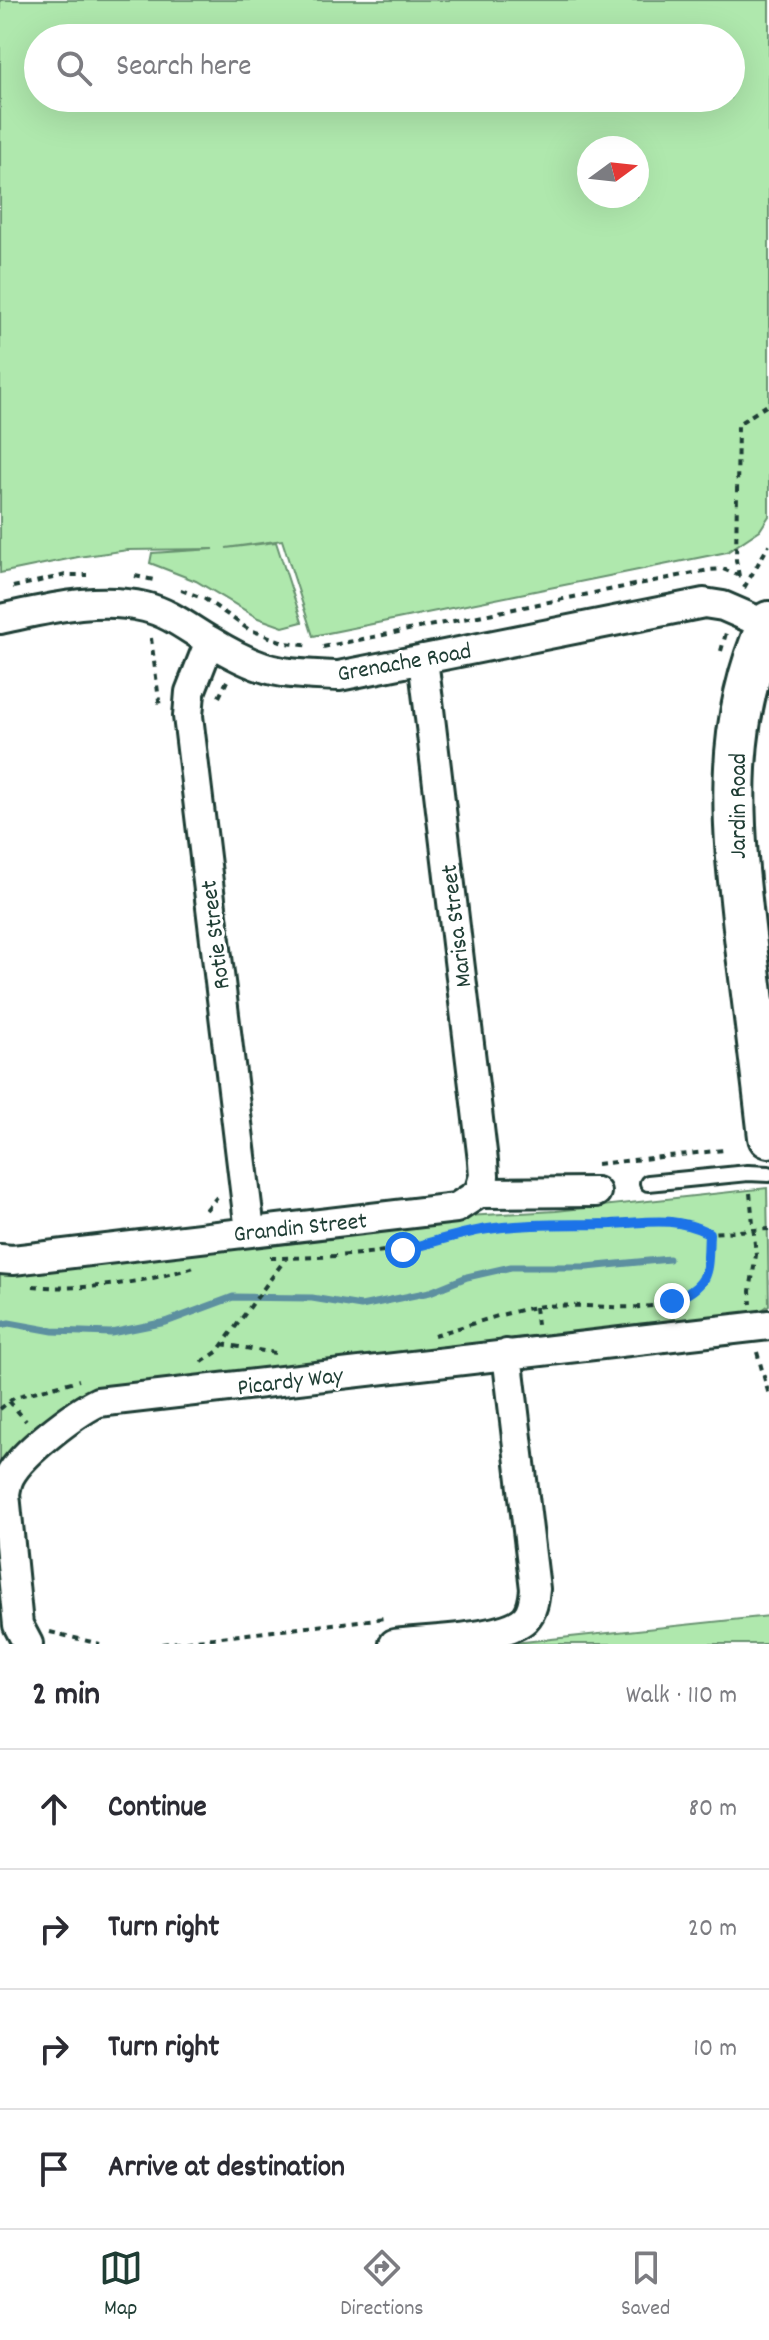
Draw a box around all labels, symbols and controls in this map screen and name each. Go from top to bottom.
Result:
search box [24,24,745,112]
icon: search [52,46,96,90]
text: Search here [116,47,252,90]
north arrow [577,136,649,208]
street label: Grenache Road [335,635,474,692]
street label: Jardin Road [723,753,757,859]
street label: Marisa Street [434,862,482,989]
street label: Rotie Street [193,878,241,991]
street label: Grandin Street [232,1205,369,1253]
route start [385,1232,421,1268]
route end [654,1283,690,1319]
street label: Picardy Way [236,1359,346,1406]
text: 2 min [32,1672,100,1721]
text: Walk · 110 m [626,1678,737,1715]
icon: ahead [32,1787,76,1831]
text: Continue [108,1788,207,1831]
text: 80 m [689,1791,737,1828]
icon: right [32,1907,76,1951]
text: Turn right [108,1908,219,1951]
text: 20 m [688,1911,737,1948]
icon: right [32,2027,76,2071]
text: Turn right [108,2028,219,2071]
text: 10 m [693,2031,737,2068]
icon: arrive [32,2147,76,2191]
text: Arrive at destination [108,2148,345,2191]
tab: Map [99,2246,143,2325]
tab: Directions [340,2246,424,2325]
tab: Saved [621,2246,670,2325]

